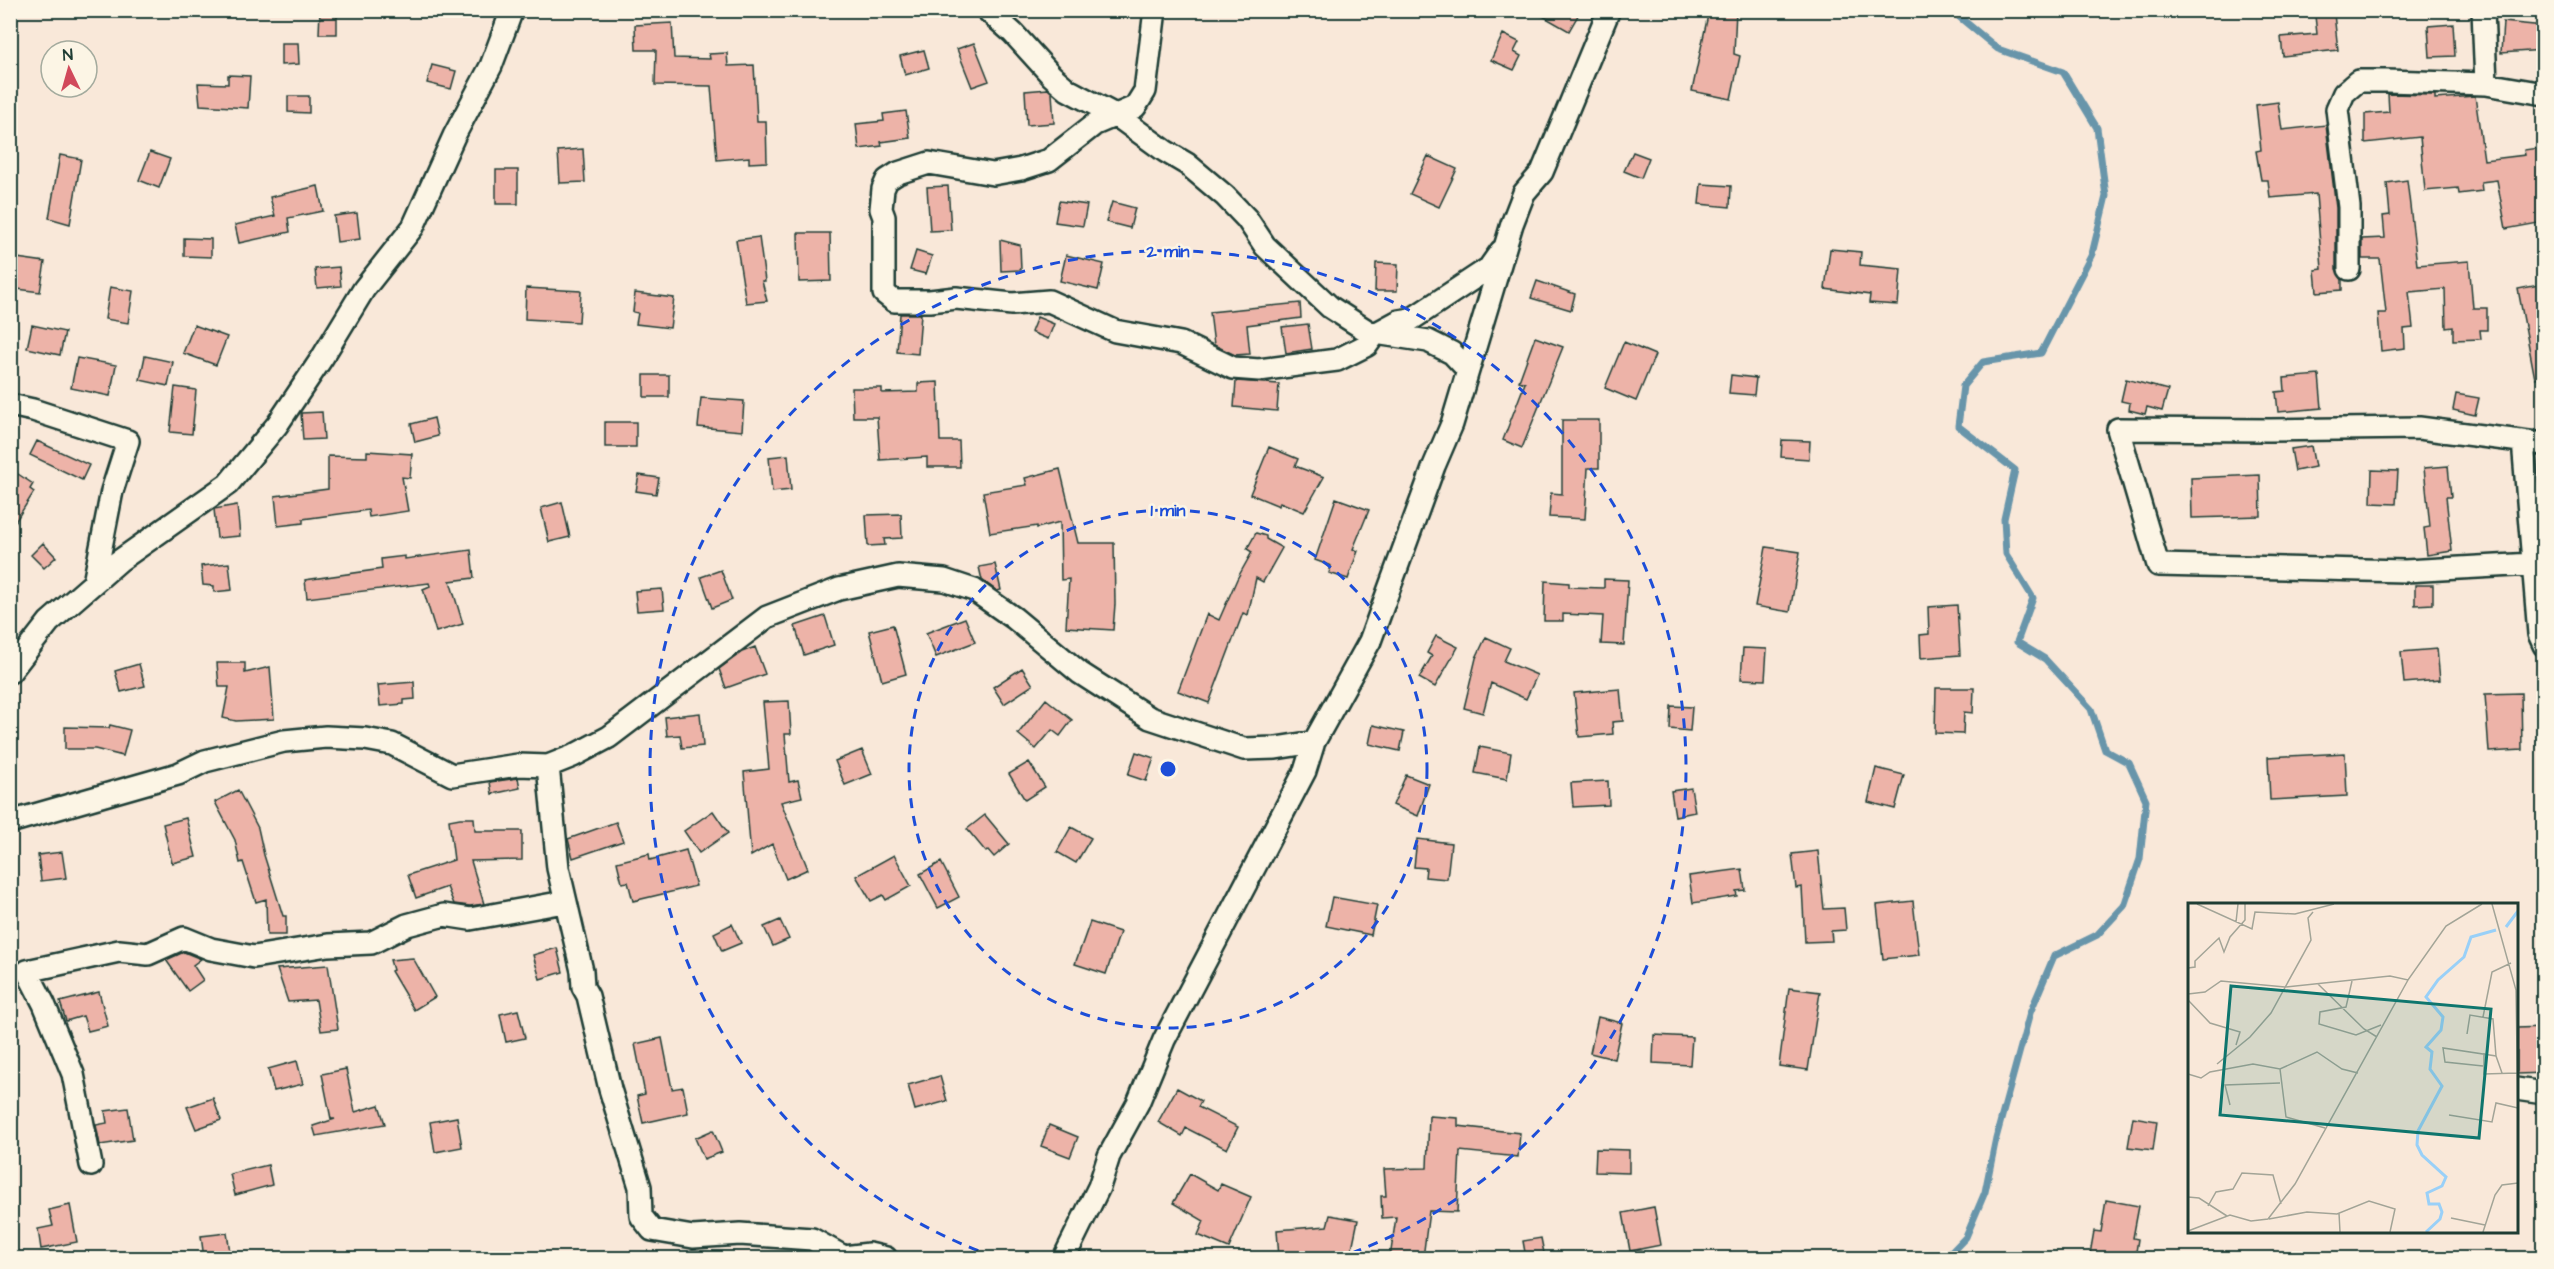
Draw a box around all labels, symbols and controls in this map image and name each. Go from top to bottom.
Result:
north arrow [39,39,99,99]
text: N [62,44,74,66]
text: 2 min [1145,239,1190,264]
text: 1 min [1150,498,1186,523]
centre of rings [1158,759,1178,779]
inset map [2188,903,2518,1233]

